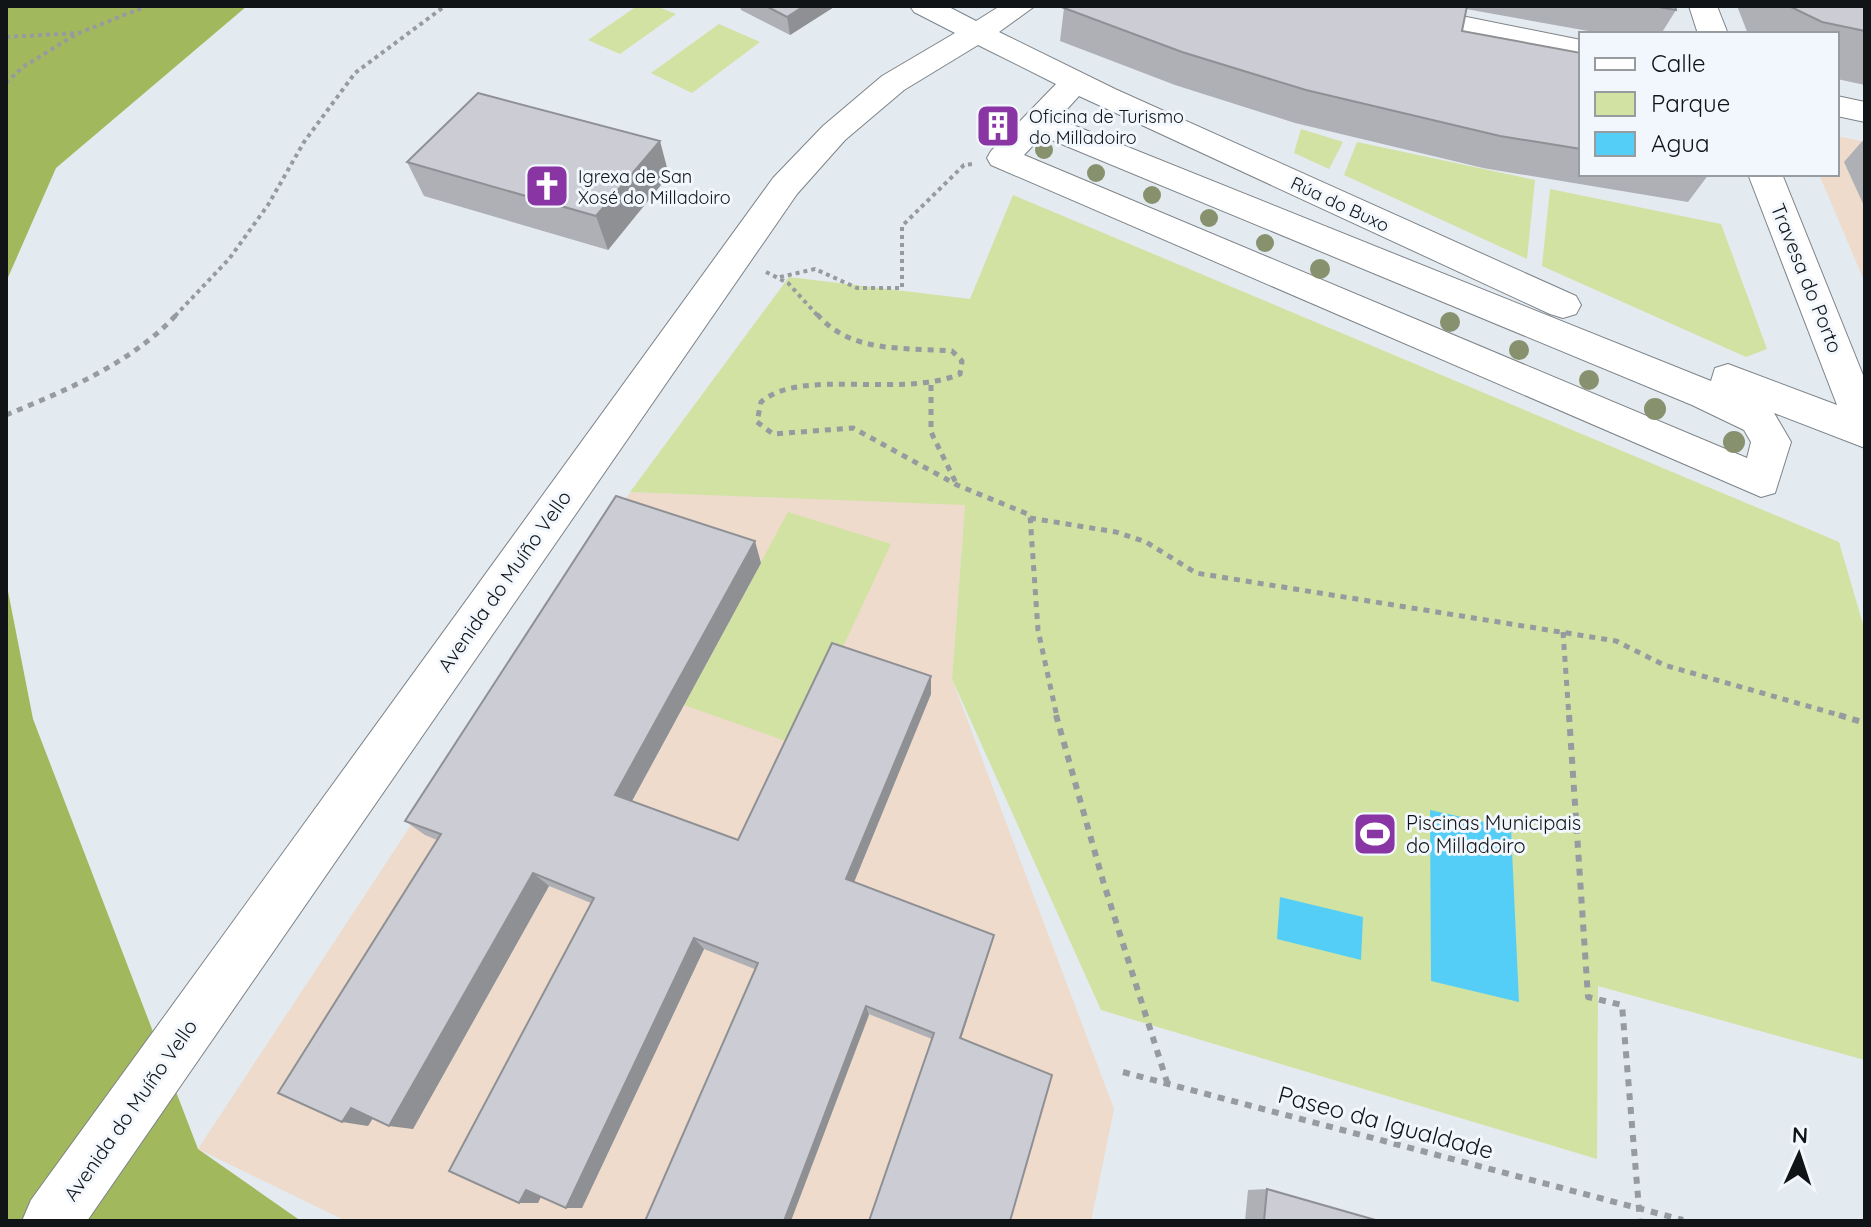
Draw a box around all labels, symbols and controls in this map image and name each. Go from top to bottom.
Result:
legend [1579,32,1839,176]
text: Calle [1651,48,1706,78]
text: Parque [1651,88,1730,118]
building icon: Oficina de Turismo do Milladoiro [974,102,1022,150]
place label: Oficina de Turismo do Milladoiro [1029,105,1184,149]
text: Agua [1651,128,1710,158]
church icon: Igrexa de San Xosé do Milladoiro [523,162,571,210]
place label: Igrexa de San Xosé do Milladoiro [578,165,731,209]
street label: Rúa do Buxo [1287,171,1393,237]
street label: Travesa do Porto [1766,200,1848,356]
street label: Avenida do Muíño Vello [432,485,576,677]
sports icon: Piscinas Municipais do Milladoiro [1351,810,1399,858]
place label: Piscinas Municipais do Milladoiro [1406,810,1581,858]
street label: Avenida do Muíño Vello [58,1014,202,1206]
street label: Paseo da Igualdade [1275,1079,1497,1165]
north arrow [1759,1115,1839,1195]
text: N [1791,1121,1809,1149]

